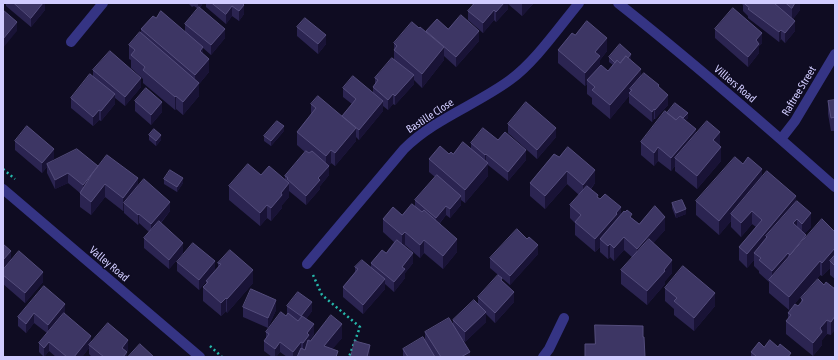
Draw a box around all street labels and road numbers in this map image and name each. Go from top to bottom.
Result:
street label: Villiers Road [711,63,759,105]
street label: Raftree Street [779,64,819,118]
street label: Bastille Close [404,96,456,136]
street label: Valley Road [86,244,132,284]

